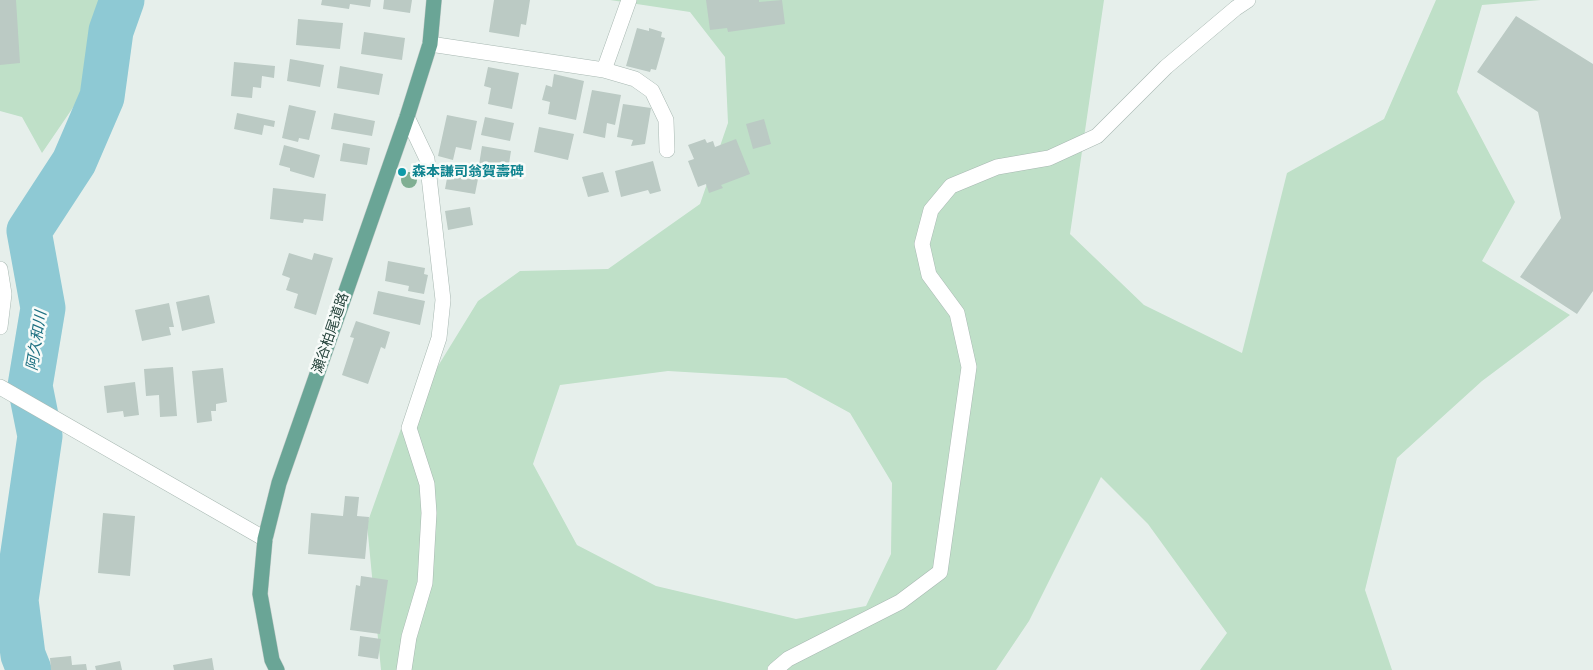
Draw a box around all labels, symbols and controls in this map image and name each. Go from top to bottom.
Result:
place label: 森本謙司翁賀壽碑 [412,164,524,180]
marker: 森本謙司翁賀壽碑 [396,166,408,178]
street label: 瀬谷柏尾道路 [309,291,353,375]
water label: 阿久和川 [23,310,51,372]

